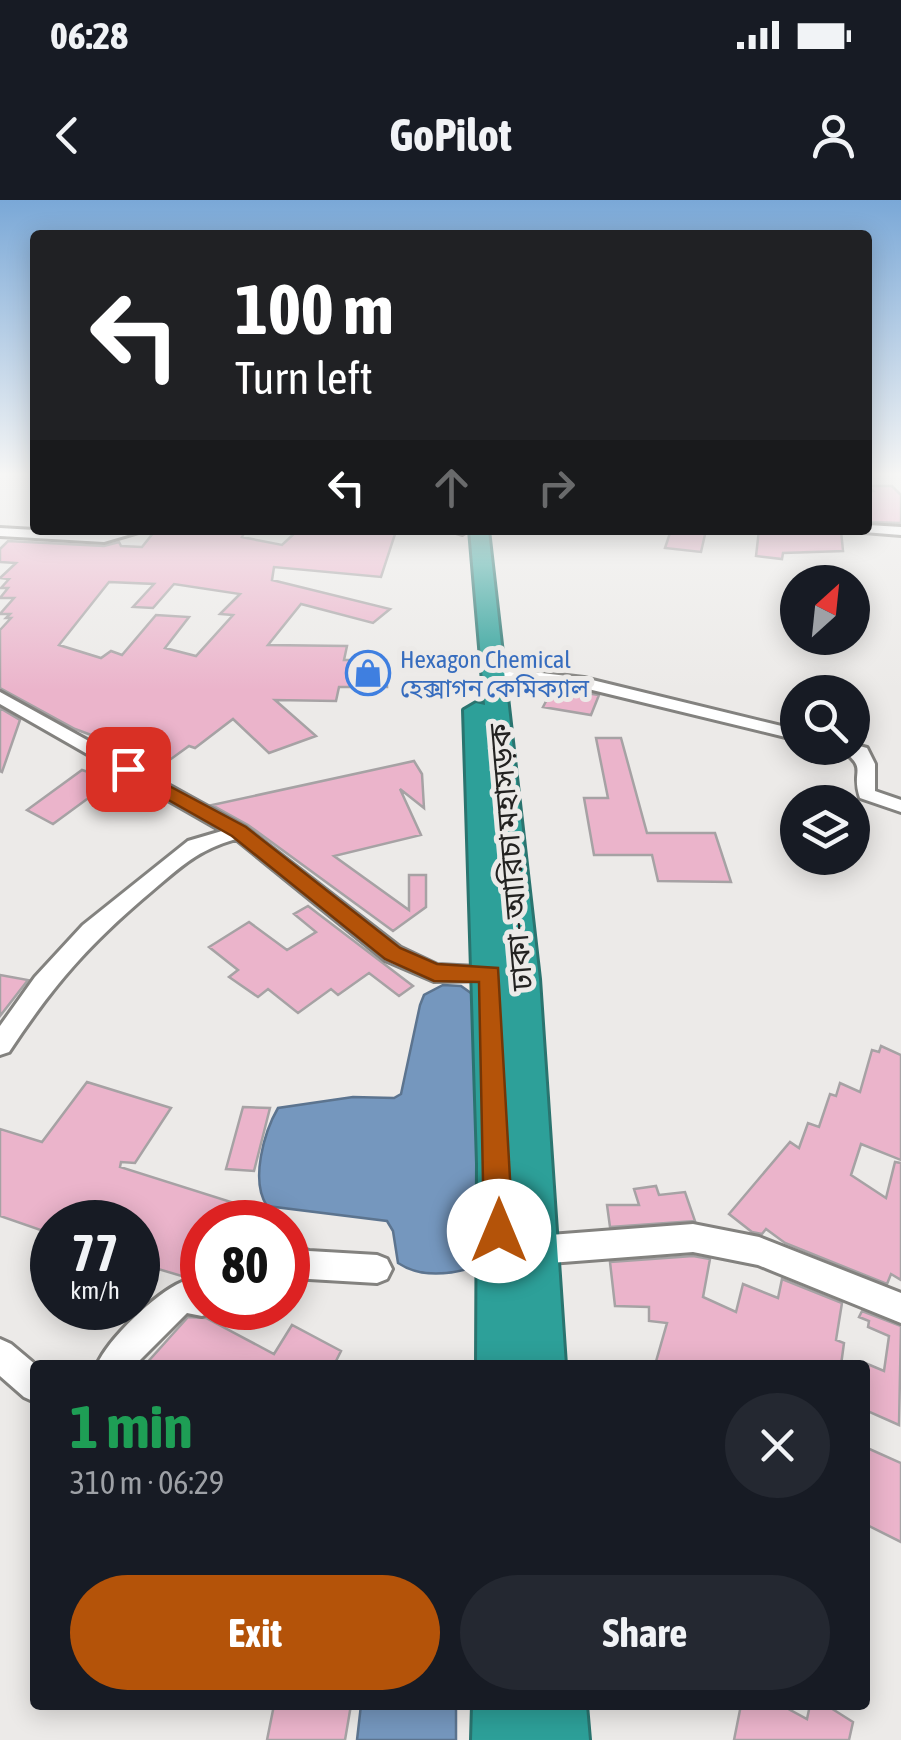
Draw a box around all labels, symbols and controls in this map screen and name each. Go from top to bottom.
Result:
text: 06:28 [50,14,128,57]
icon: back [40,108,95,163]
icon: person [806,108,861,163]
text: GoPilot [389,109,512,161]
text: 100 m [235,269,394,349]
icon: left [70,270,200,400]
text: Turn left [235,352,373,404]
icon: left [319,460,374,515]
icon: ahead [424,460,479,515]
icon: right [529,460,584,515]
north arrow [780,565,870,655]
map controls [780,565,870,875]
place label: Hexagon Chemical হেক্সাগন কেমিক্যাল [400,645,590,702]
shop icon: Hexagon Chemical হেক্সাগন কেমিক্যাল [345,650,391,696]
button: search [780,675,870,765]
street label: ঢাকা - আরিচা মহাসড়ক [481,721,539,993]
pin [86,727,171,812]
icon: arrive [101,742,156,797]
button: layers [780,785,870,875]
position arrow [447,1179,551,1283]
speed limit sign: 80 [180,1200,310,1330]
text: 77 [71,1224,118,1282]
text: km/h [70,1276,120,1304]
text: 1 min [70,1392,193,1461]
button: close [725,1393,830,1498]
text: 310 m · 06:29 [70,1464,224,1501]
button: Exit [70,1575,440,1690]
button: Share [460,1575,830,1690]

